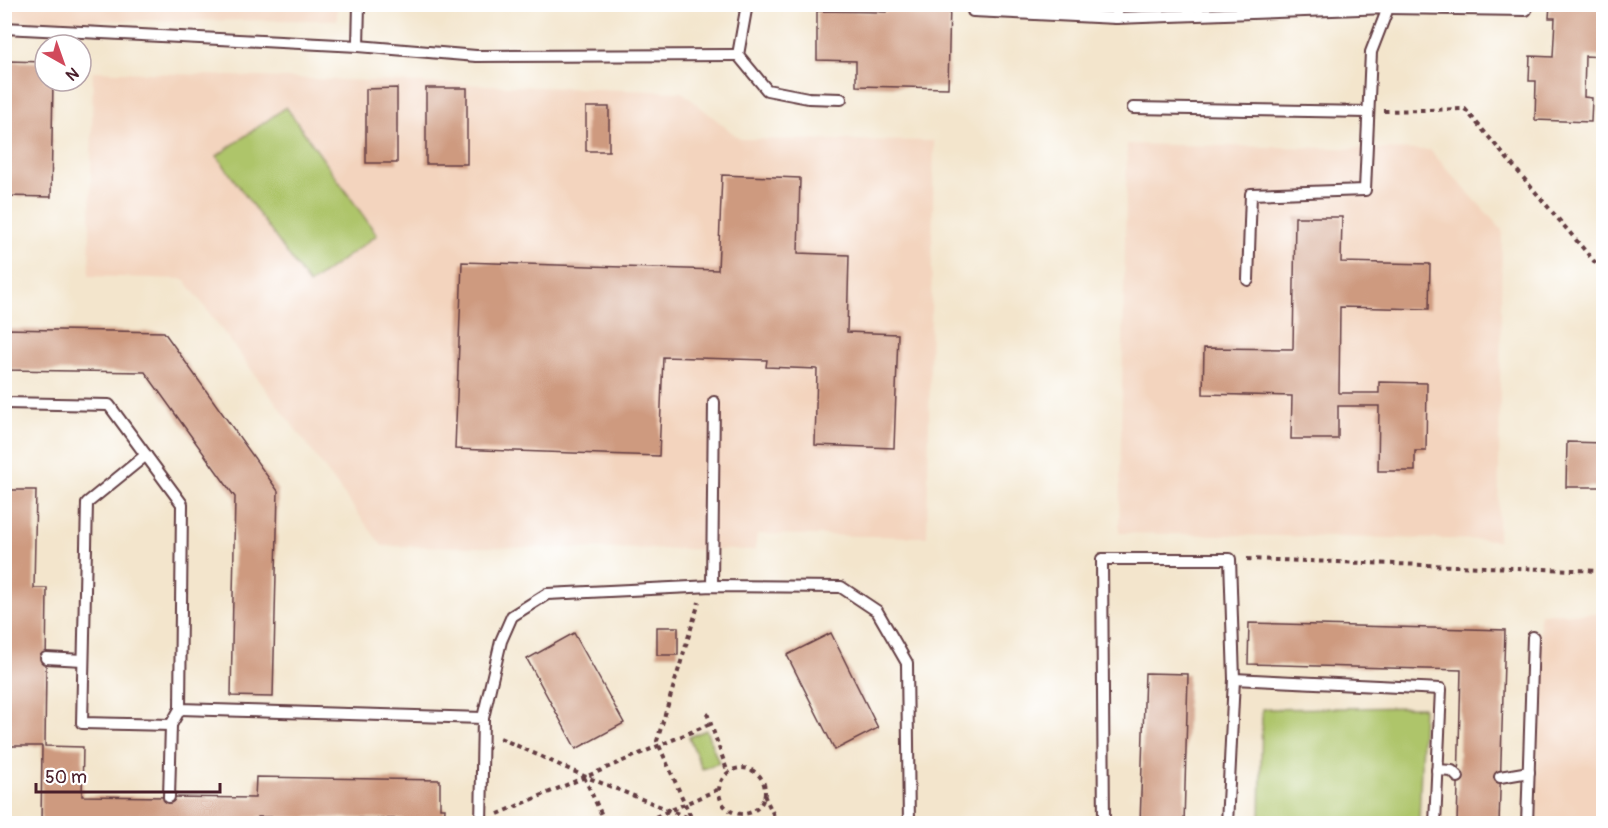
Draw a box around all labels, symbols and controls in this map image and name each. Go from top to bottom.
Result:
north arrow [33,33,93,93]
text: N [61,63,83,85]
scale bar [36,756,220,794]
text: 50 m [45,766,87,789]

